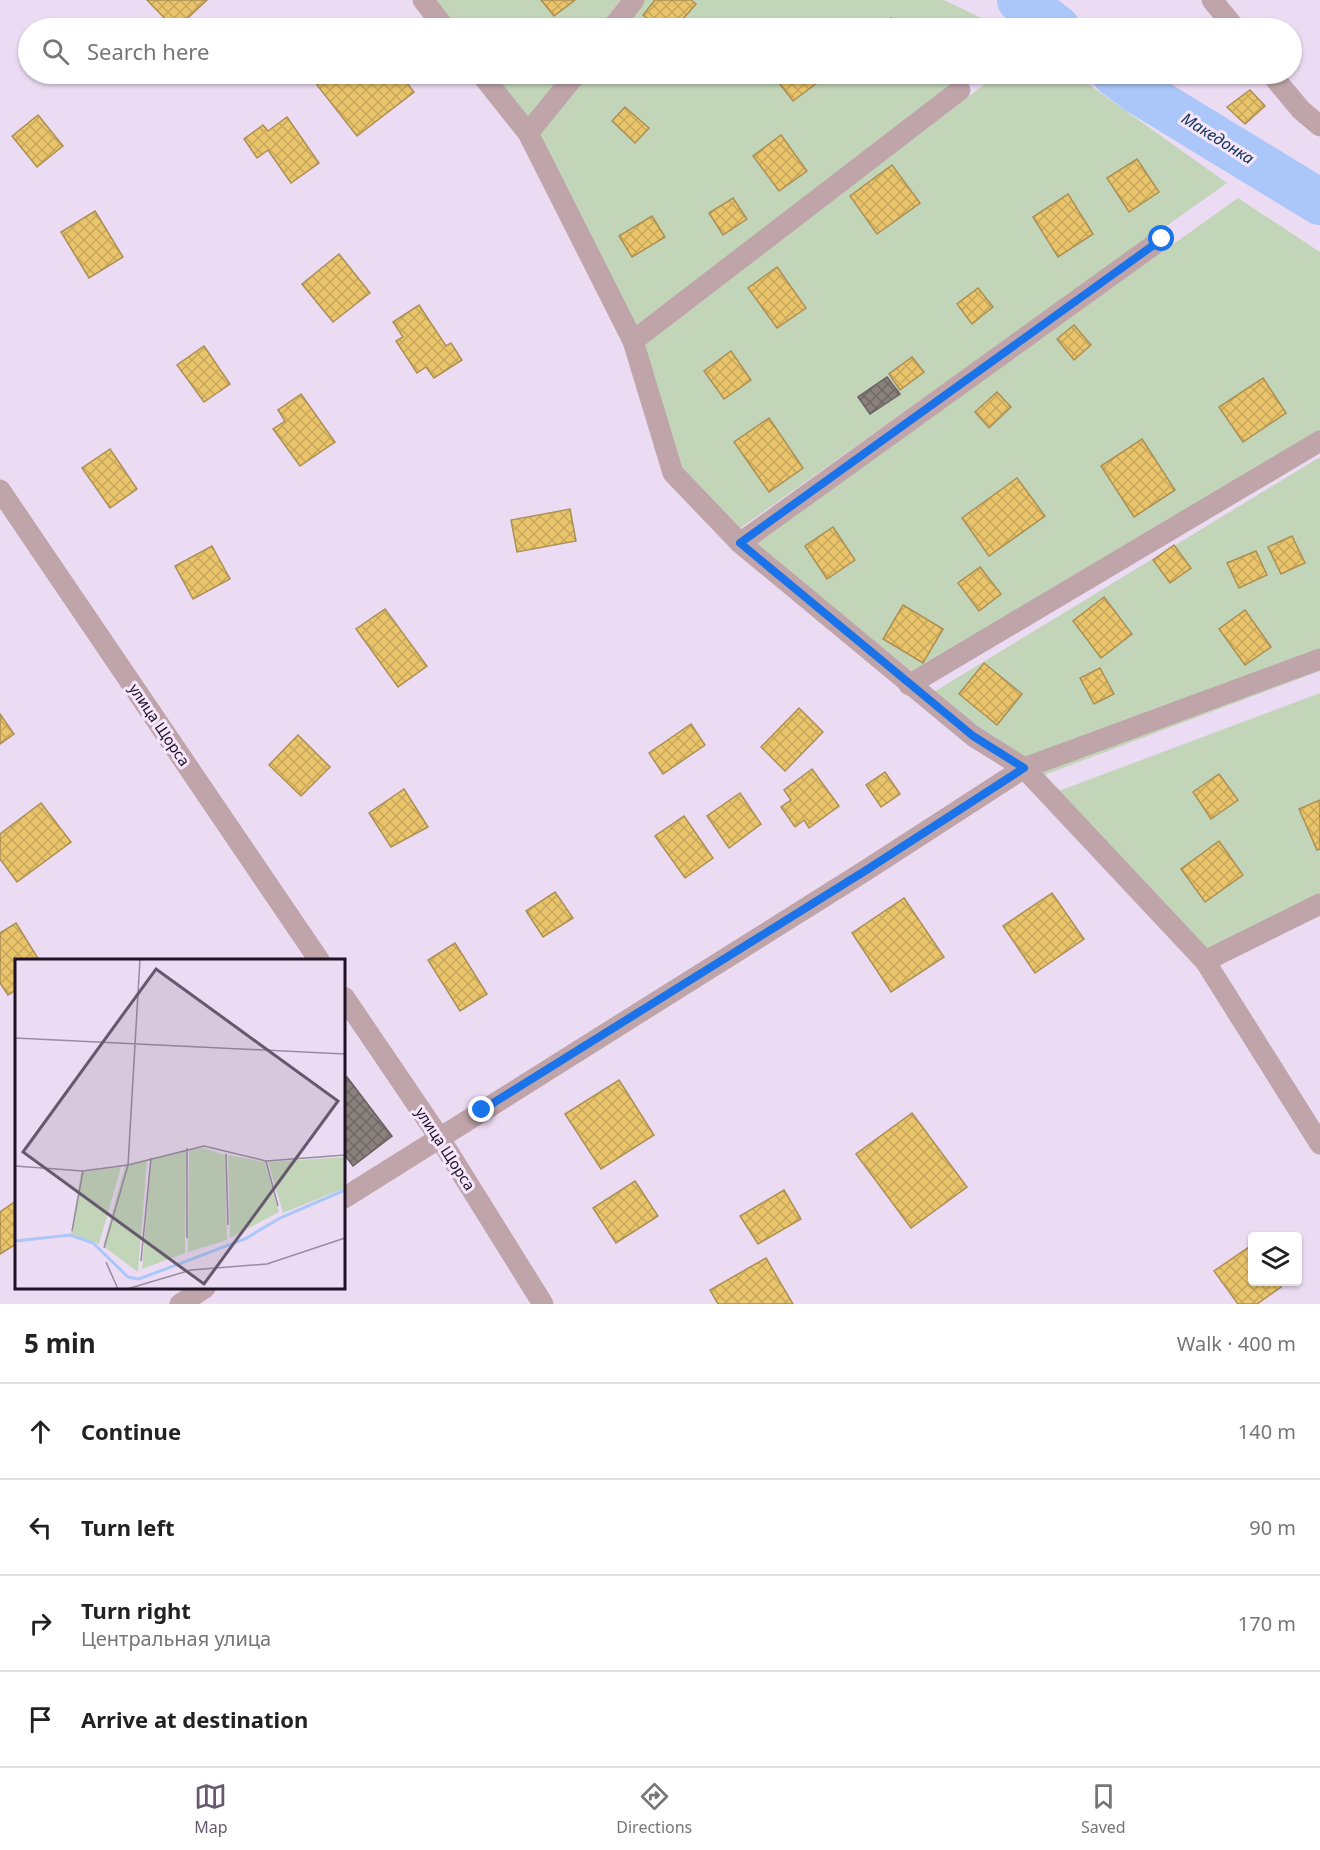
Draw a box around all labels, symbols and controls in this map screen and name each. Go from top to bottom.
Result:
search box [18,18,1302,84]
icon: search [39,35,72,68]
text: Search here [87,36,209,66]
water label: Македонка [1178,107,1258,169]
route start [1148,225,1174,251]
street label: улица Щорса [125,679,195,770]
inset map [15,959,345,1289]
route end [468,1096,494,1122]
street label: улица Щорса [411,1103,480,1194]
map controls [1248,1232,1302,1286]
button: layers [1248,1232,1302,1286]
text: 5 min [24,1325,96,1361]
text: Walk · 400 m [1177,1330,1296,1357]
icon: ahead [24,1415,57,1448]
text: Continue [81,1416,181,1446]
text: 140 m [1238,1418,1296,1445]
icon: left [24,1511,57,1544]
text: Turn left [81,1512,175,1542]
text: 90 m [1249,1514,1296,1541]
text: Turn right [81,1595,191,1625]
icon: right [24,1607,57,1640]
text: 170 m [1238,1610,1296,1637]
text: Центральная улица [81,1625,271,1652]
icon: arrive [24,1703,57,1736]
text: Arrive at destination [81,1704,308,1734]
tab: Map [194,1780,228,1838]
tab: Directions [616,1780,692,1838]
tab: Saved [1081,1780,1126,1838]

